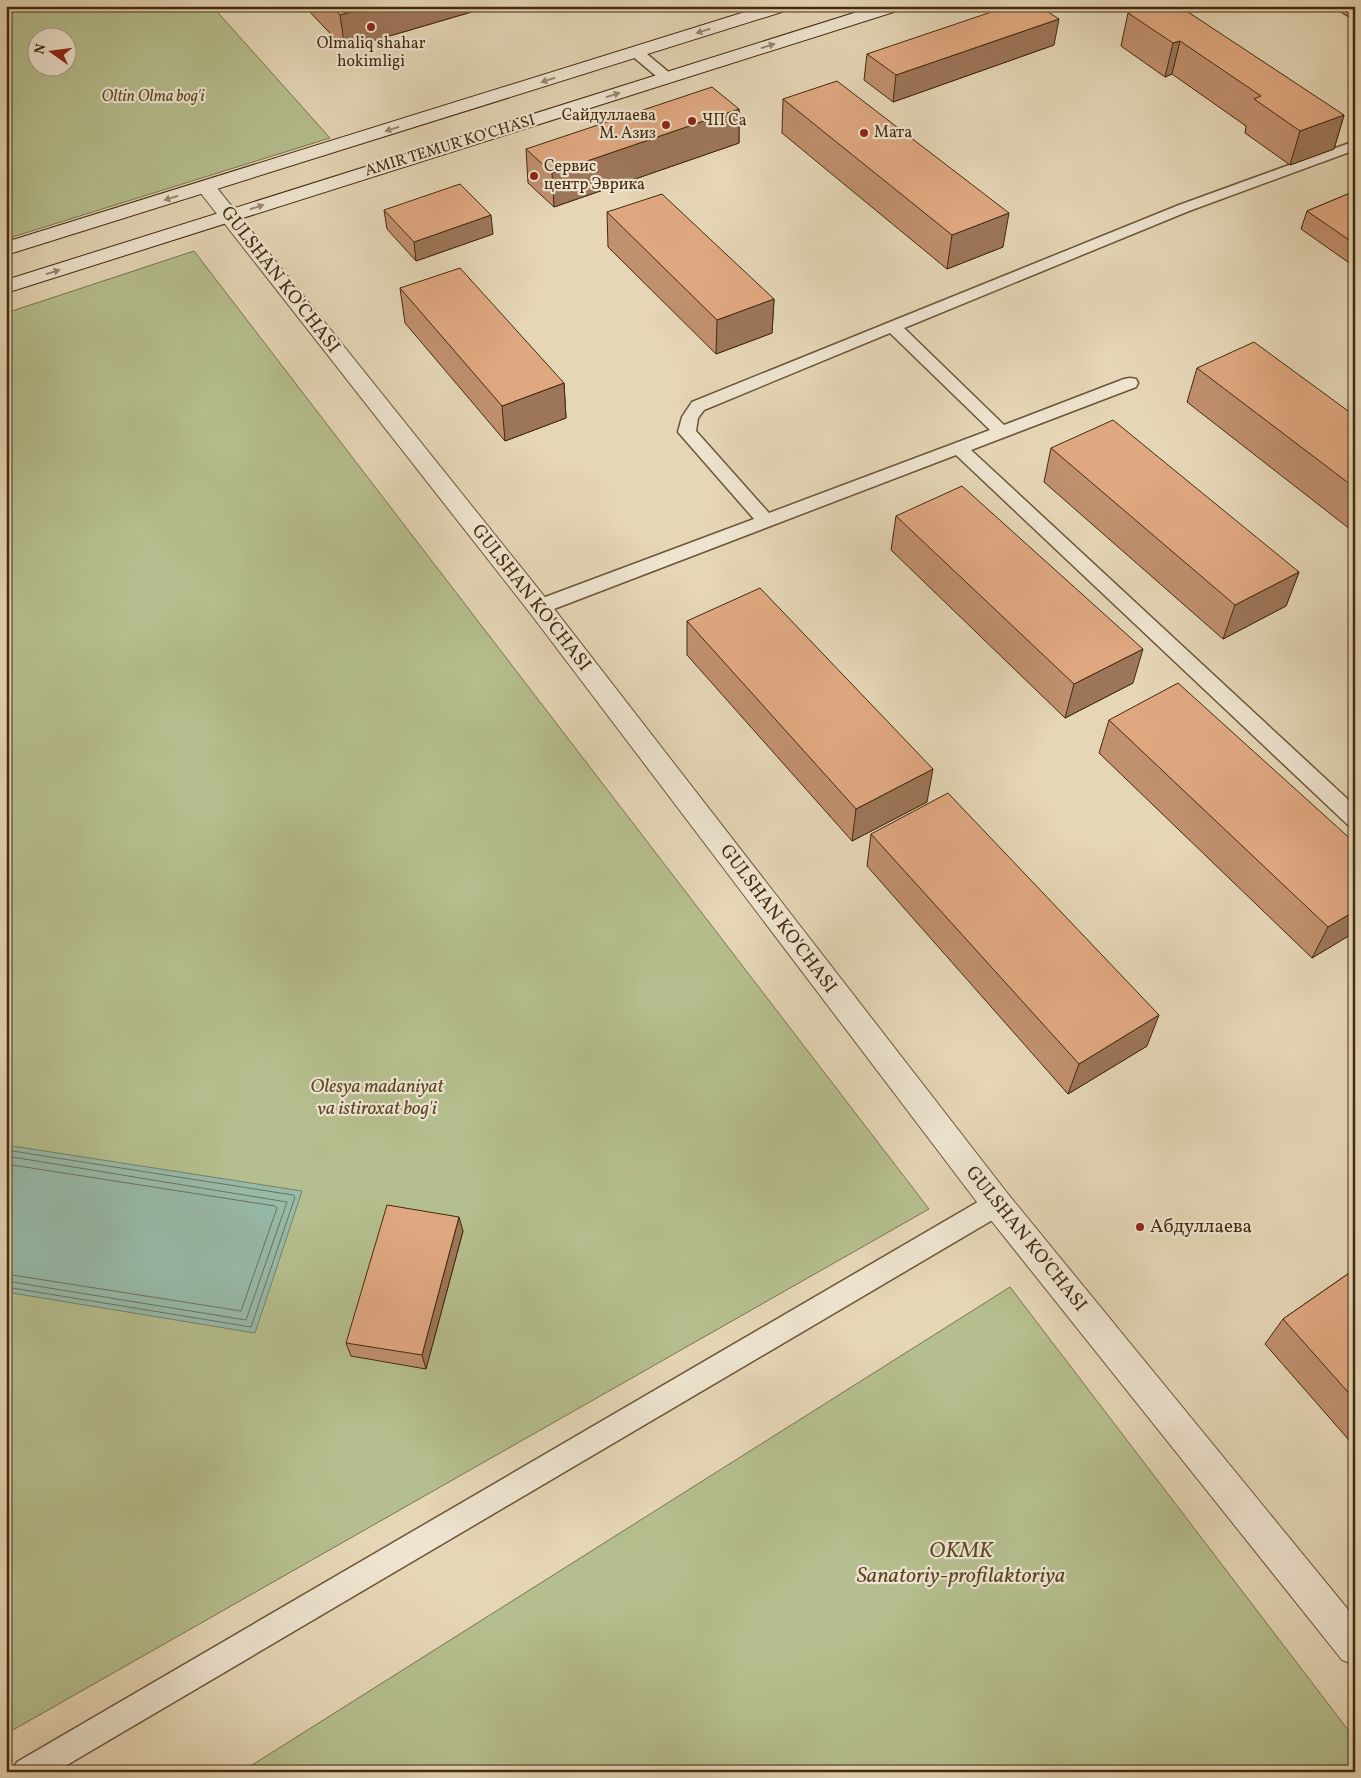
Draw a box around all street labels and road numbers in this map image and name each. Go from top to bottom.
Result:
street label: AMIR TEMUR KO'CHASI [362,110,538,182]
street label: GULSHAN KO'CHASI [214,201,346,359]
street label: GULSHAN KO'CHASI [465,519,597,677]
street label: GULSHAN KO'CHASI [713,839,843,999]
street label: GULSHAN KO'CHASI [959,1161,1093,1317]

